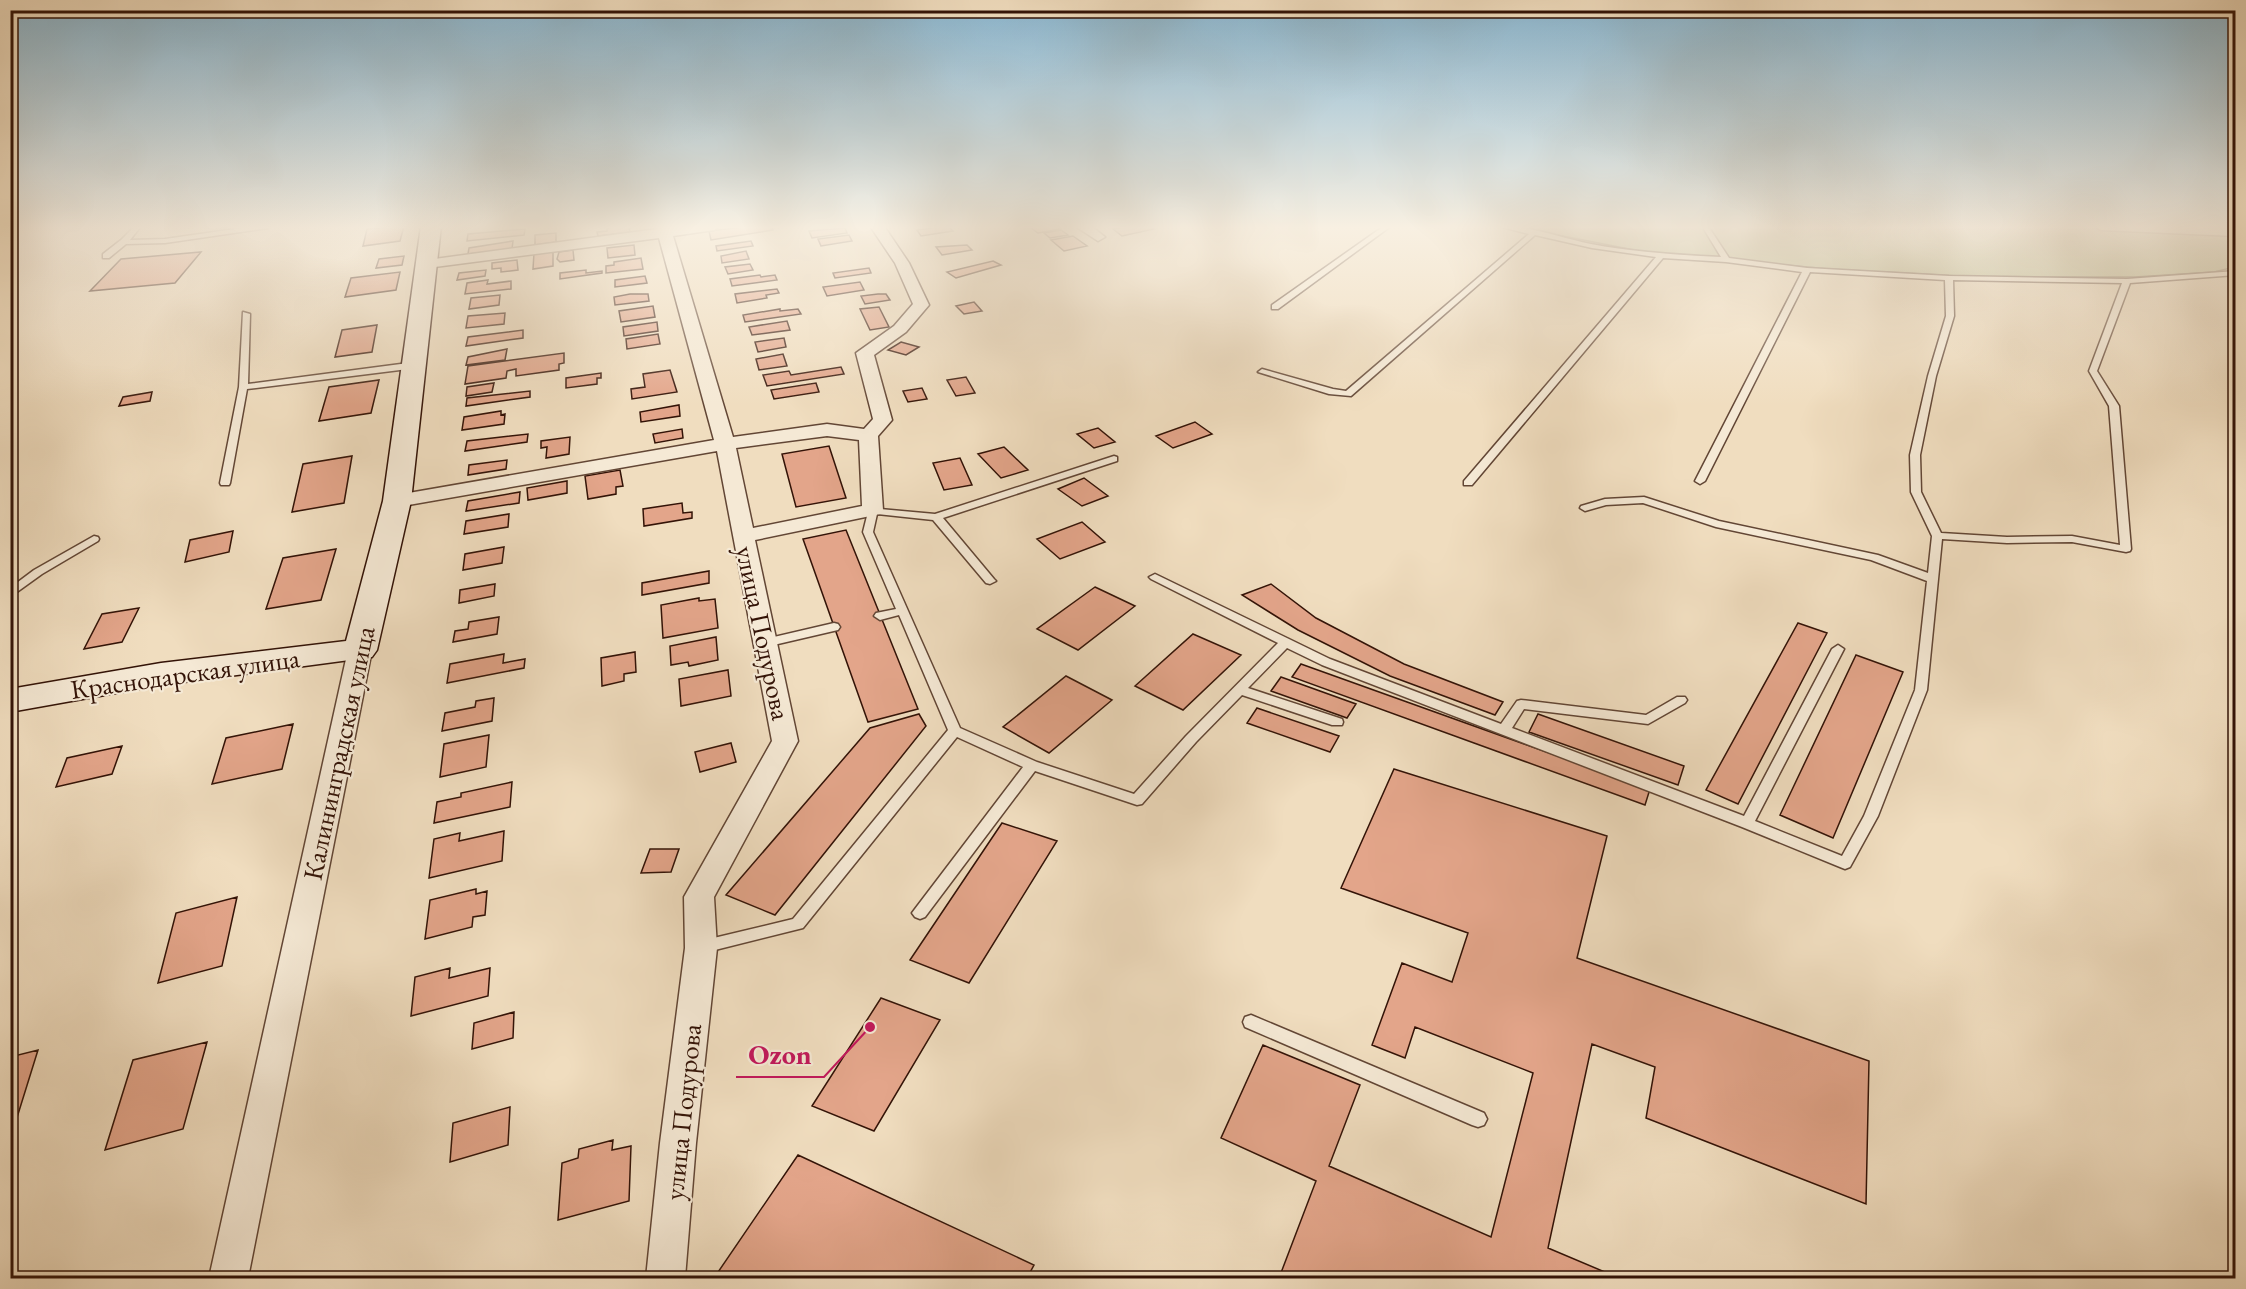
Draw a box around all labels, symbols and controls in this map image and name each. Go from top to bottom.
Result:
street label: улица Подурова [728,543,799,723]
street label: Калининградская улица [294,623,383,883]
street label: Краснодарская улица [68,640,302,707]
street label: улица Подурова [656,1022,709,1202]
callout: Ozon [736,1031,824,1077]
text: Ozon [748,1036,812,1072]

